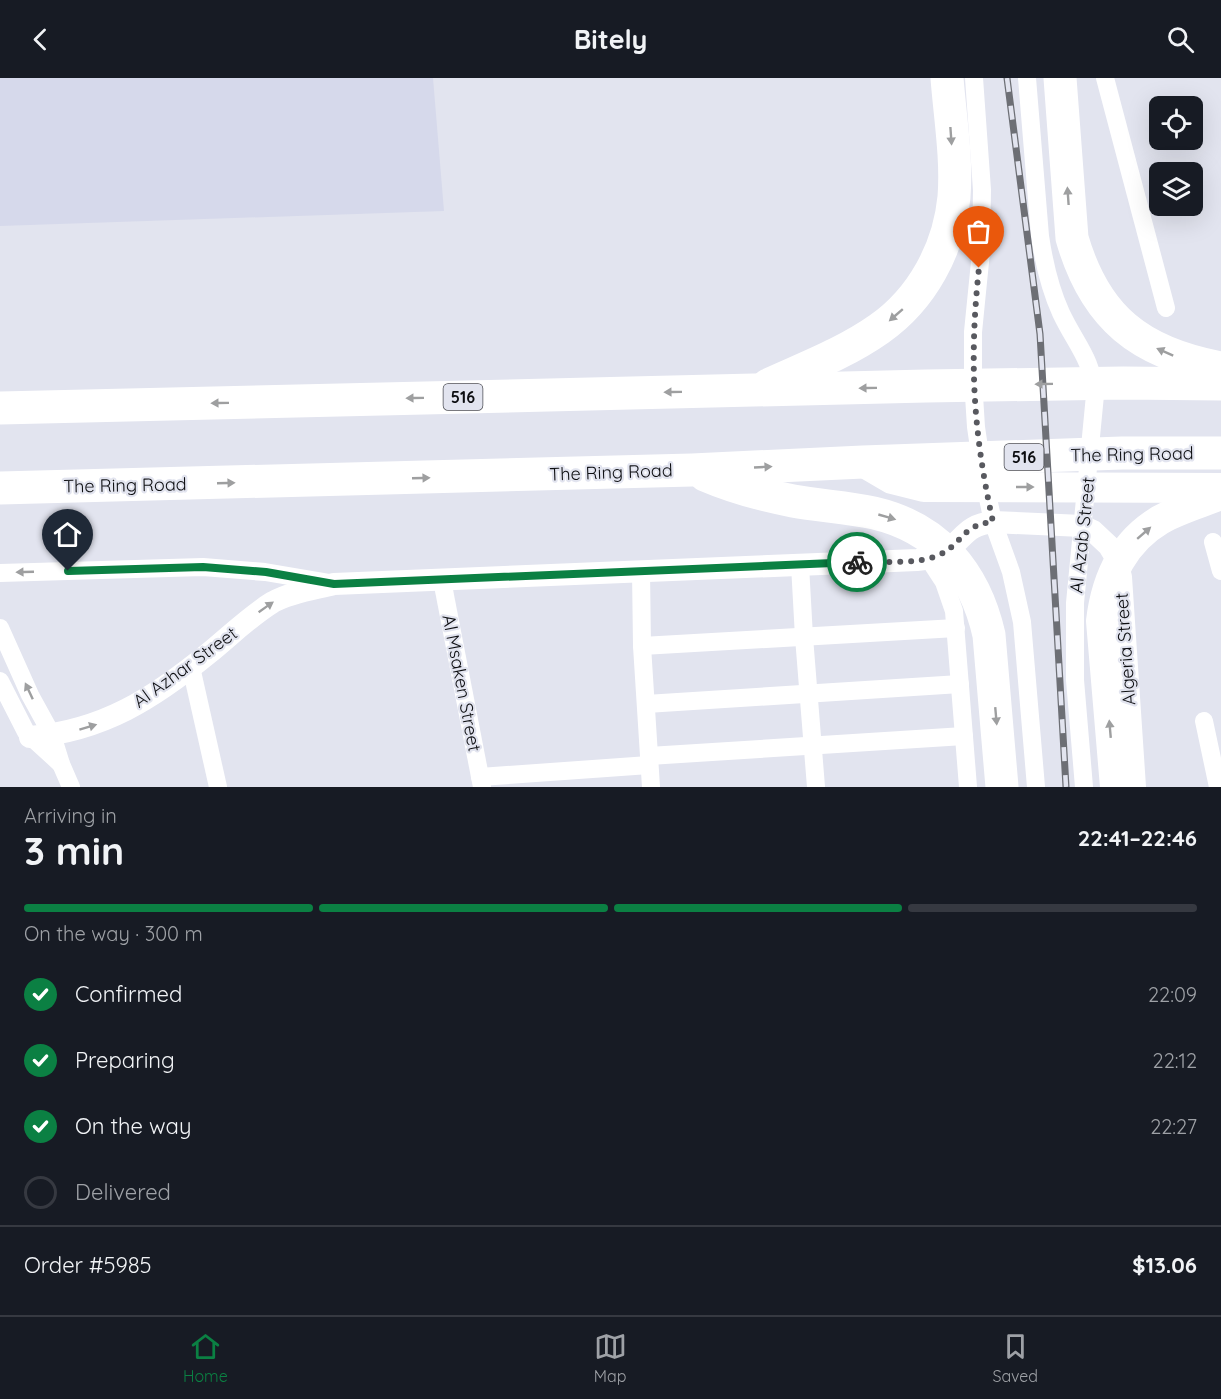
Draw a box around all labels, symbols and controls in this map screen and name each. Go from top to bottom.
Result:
text: Bitely [574,22,647,56]
icon: back [24,23,57,56]
icon: search [1164,23,1197,56]
map controls [1149,96,1203,216]
button: locate [1149,96,1203,150]
one-way arrow [947,127,956,146]
button: layers [1149,162,1203,216]
one-way arrow [1063,187,1073,206]
pin [953,206,1004,268]
icon: bag [962,215,995,248]
one-way arrow [889,308,904,321]
one-way arrow [1155,347,1173,357]
one-way arrow [1034,379,1053,389]
one-way arrow [858,383,877,392]
road number: 516 [444,384,482,410]
one-way arrow [663,388,682,397]
one-way arrow [405,394,424,403]
one-way arrow [210,398,229,408]
street label: The Ring Road [1070,441,1194,467]
road number: 516 [1004,444,1044,470]
street label: The Ring Road [549,458,673,486]
one-way arrow [754,462,773,471]
street label: The Ring Road [63,472,187,498]
one-way arrow [412,473,431,482]
street label: Al Azab Street [1064,476,1100,594]
one-way arrow [217,478,236,488]
one-way arrow [1015,482,1034,492]
pin [42,509,93,571]
one-way arrow [878,513,896,522]
icon: home [51,518,84,551]
one-way arrow [1136,527,1151,540]
courier [827,532,887,592]
icon: bike [841,546,874,579]
one-way arrow [16,568,35,577]
street label: Algeria Street [1110,592,1140,706]
one-way arrow [258,601,274,613]
street label: Al Msaken Street [437,613,487,753]
street label: Al Azhar Street [128,622,242,712]
one-way arrow [24,683,34,700]
one-way arrow [991,706,1001,725]
one-way arrow [1105,719,1115,738]
one-way arrow [79,722,97,731]
text: Arriving in [24,803,117,828]
text: 22:41–22:46 [1078,824,1197,852]
text: 3 min [24,826,124,875]
text: On the way · 300 m [24,921,203,946]
icon: check [24,978,57,1011]
text: Confirmed [75,980,182,1008]
text: 22:09 [1148,982,1197,1007]
icon: check [24,1044,57,1077]
text: Preparing [75,1046,175,1074]
text: 22:12 [1153,1048,1197,1073]
icon: check [24,1110,57,1143]
text: On the way [75,1112,191,1140]
text: 22:27 [1150,1114,1197,1139]
text: Delivered [75,1178,171,1206]
text: Order #5985 [24,1251,152,1279]
text: $13.06 [1132,1251,1197,1279]
tab: Home [183,1330,228,1386]
tab: Map [594,1330,627,1386]
tab: Saved [992,1330,1038,1386]

